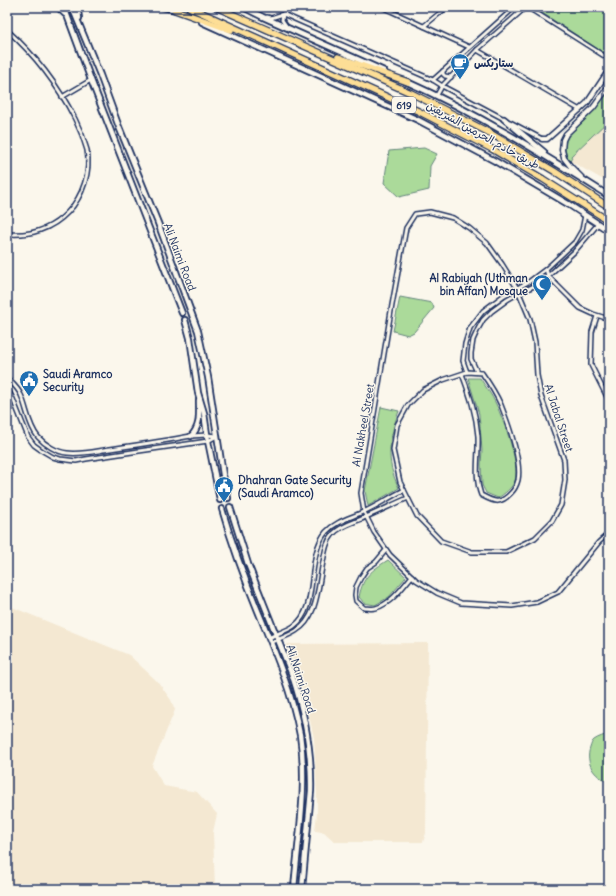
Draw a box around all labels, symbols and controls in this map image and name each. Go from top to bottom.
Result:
cafe icon: ستاربكس [449,52,471,80]
place label: ستاربكس [474,56,513,70]
road number: 619 [392,97,416,113]
street label: طريق خادم الحرمين الشريفين [423,98,542,174]
street label: Ali Naimi Road [161,221,200,293]
place label: Al Rabiyah (Uthman bin Affan) Mosque [429,271,529,299]
mosque icon: Al Rabiyah (Uthman bin Affan) Mosque [531,273,553,301]
place label: Saudi Aramco Security [43,367,112,395]
public building icon: Saudi Aramco Security [18,369,40,397]
street label: Al Nakheel Street [349,382,377,468]
street label: Al Jabal Street [541,382,577,454]
place label: Dhahran Gate Security (Saudi Aramco) [238,473,352,501]
public building icon: Dhahran Gate Security (Saudi Aramco) [213,475,235,503]
street label: Ali Naimi Road [283,643,319,716]

